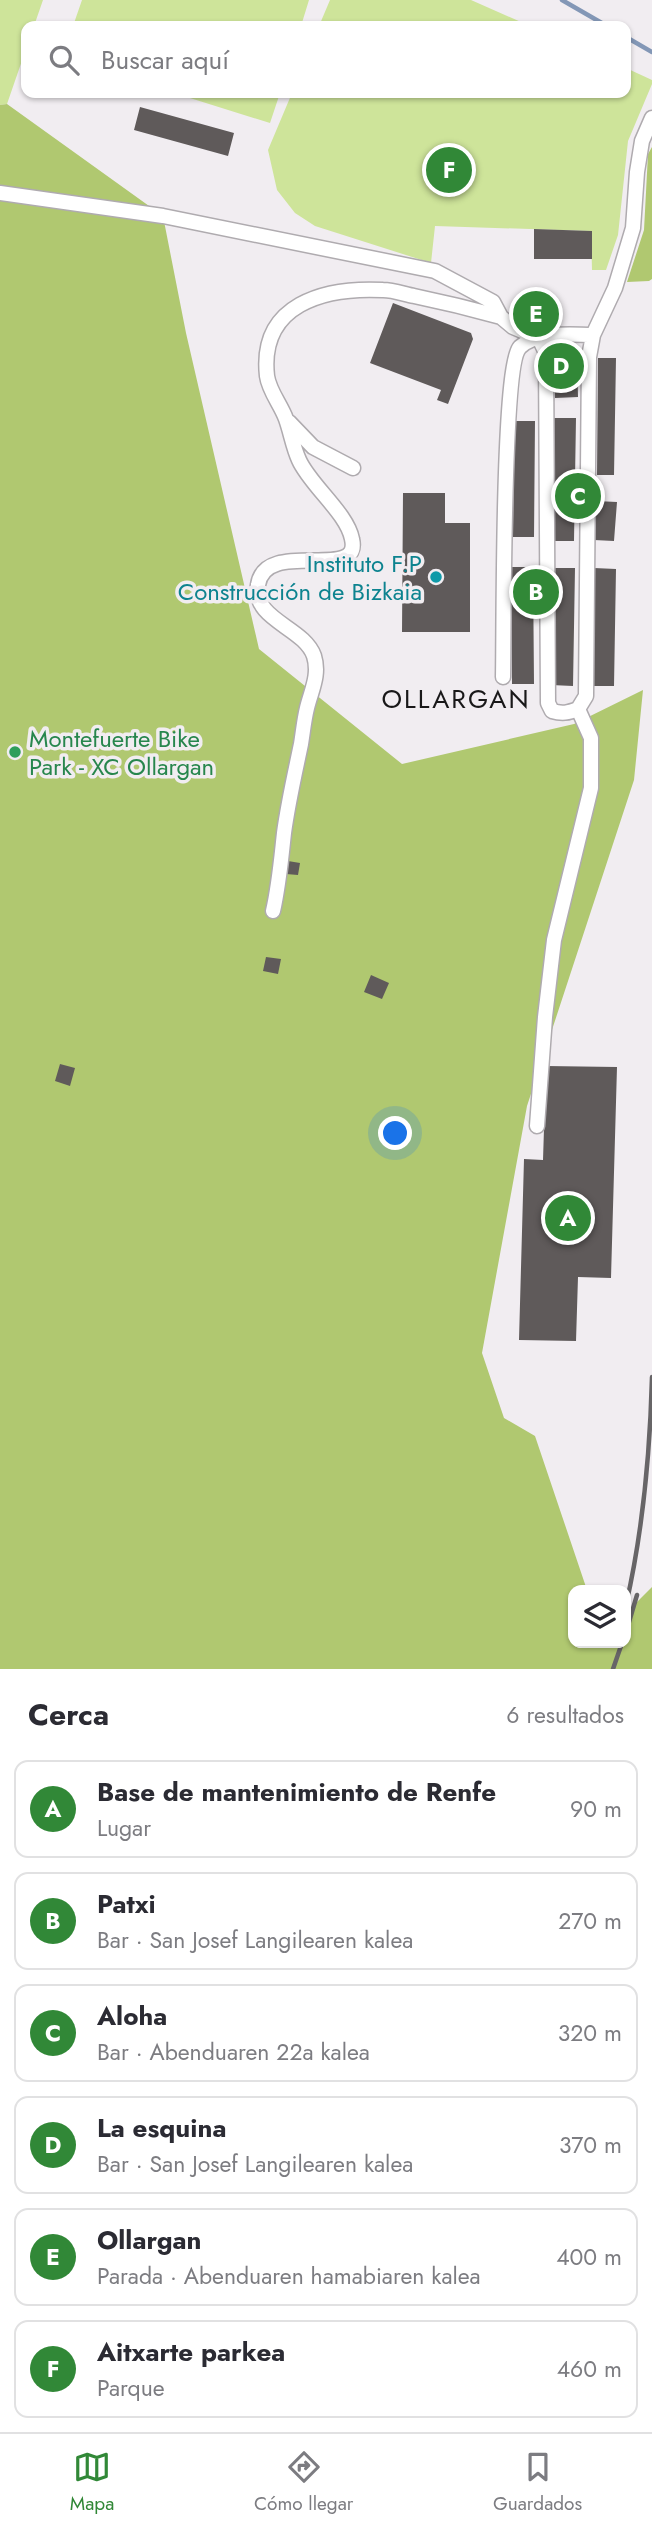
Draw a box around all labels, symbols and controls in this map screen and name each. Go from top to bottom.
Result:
search box [21,21,631,98]
icon: search [45,41,83,79]
text: Buscar aquí [101,41,229,79]
pin: F [426,144,472,196]
pin: E [513,288,559,340]
pin: D [538,340,584,392]
pin: C [555,470,601,522]
place label: Instituto F.P Construcción de Bizkaia [178,546,422,609]
pin: B [513,566,559,618]
marker: Instituto F.P Construcción de Bizkaia [428,569,444,585]
district label: OLLARGAN [381,680,531,718]
place label: Montefuerte Bike Park - XC Ollargan [29,721,214,784]
marker: Montefuerte Bike Park - XC Ollargan [7,744,23,760]
your location [378,1116,412,1150]
pin: A [545,1192,591,1244]
map controls [568,1585,631,1648]
button: layers [568,1585,631,1648]
text: Cerca [28,1693,109,1736]
text: 6 resultados [506,1698,624,1732]
text: Base de mantenimiento de Renfe [97,1773,496,1811]
text: A [45,1792,61,1826]
text: 90 m [570,1792,622,1826]
text: Lugar [97,1811,151,1845]
text: Patxi [97,1885,156,1923]
text: B [45,1904,61,1938]
text: 270 m [558,1904,622,1938]
text: Bar · San Josef Langilearen kalea [97,1923,413,1957]
text: Aloha [97,1997,167,2035]
text: C [45,2016,61,2050]
text: 320 m [558,2016,622,2050]
text: Bar · Abenduaren 22a kalea [97,2035,370,2069]
text: La esquina [97,2109,226,2147]
text: D [45,2128,61,2162]
text: 370 m [559,2128,622,2162]
text: Bar · San Josef Langilearen kalea [97,2147,413,2181]
text: Ollargan [97,2221,202,2259]
text: E [46,2240,60,2274]
text: 400 m [556,2240,622,2274]
text: Parada · Abenduaren hamabiaren kalea [97,2259,481,2293]
text: Aitxarte parkea [97,2333,285,2371]
text: F [47,2352,59,2386]
text: 460 m [557,2352,622,2386]
text: Parque [97,2371,165,2405]
tab: Mapa [70,2448,114,2517]
tab: Cómo llegar [254,2448,353,2517]
tab: Guardados [493,2448,582,2517]

